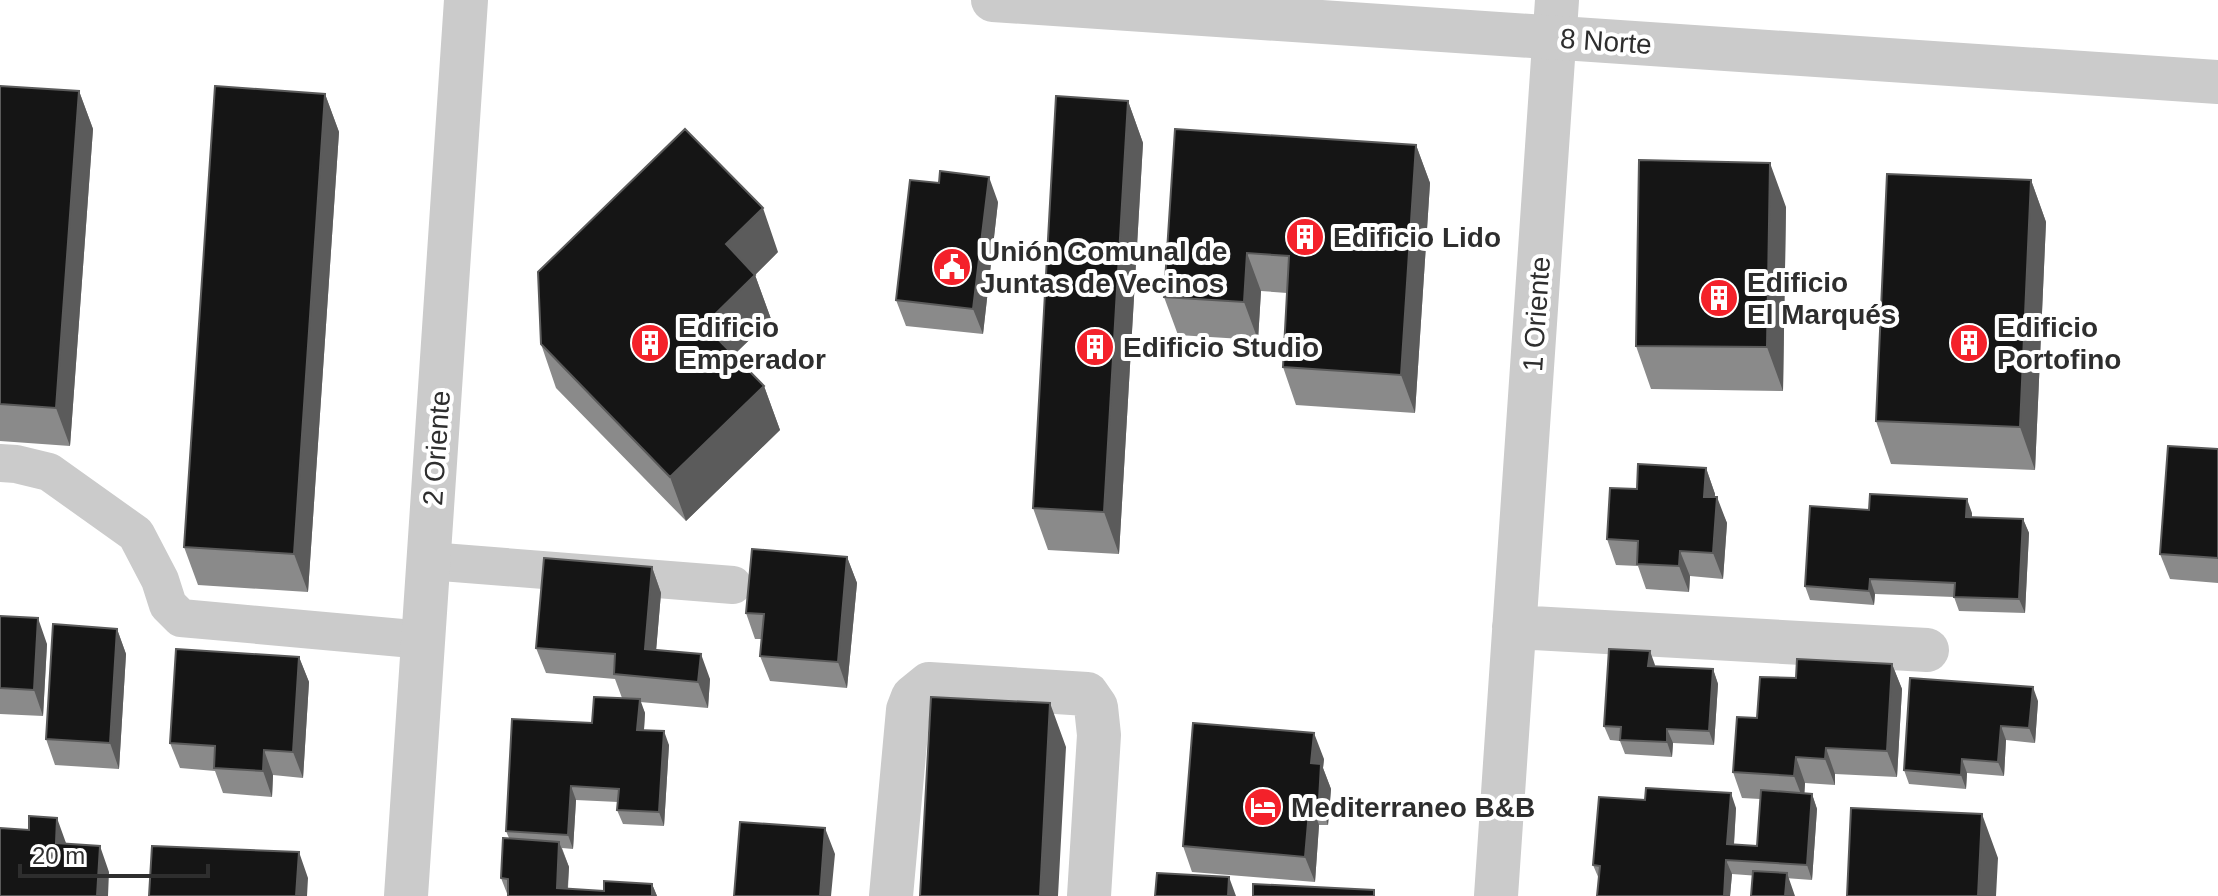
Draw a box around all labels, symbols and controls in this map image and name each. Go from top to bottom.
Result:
street label: 8 Norte [1559,23,1653,60]
building icon: Edificio Lido [1284,216,1326,258]
place label: Edificio Lido [1333,222,1501,253]
place label: Unión Comunal de Juntas de Vecinos [980,236,1227,299]
public building icon: Unión Comunal de Juntas de Vecinos [931,246,973,288]
street label: 1 Oriente [1517,256,1556,373]
place label: Edificio El Marqués [1747,267,1896,330]
building icon: Edificio El Marqués [1698,277,1740,319]
place label: Edificio Emperador [678,312,826,375]
place label: Edificio Portofino [1997,312,2121,375]
building icon: Edificio Emperador [629,322,671,364]
building icon: Edificio Portofino [1948,322,1990,364]
building icon: Edificio Studio [1074,326,1116,368]
place label: Edificio Studio [1123,332,1319,363]
street label: 2 Oriente [417,390,456,507]
hotel icon: Mediterraneo B&B [1242,786,1284,828]
place label: Mediterraneo B&B [1291,792,1535,823]
scale bar [20,828,208,878]
text: 20 m [32,842,85,869]

